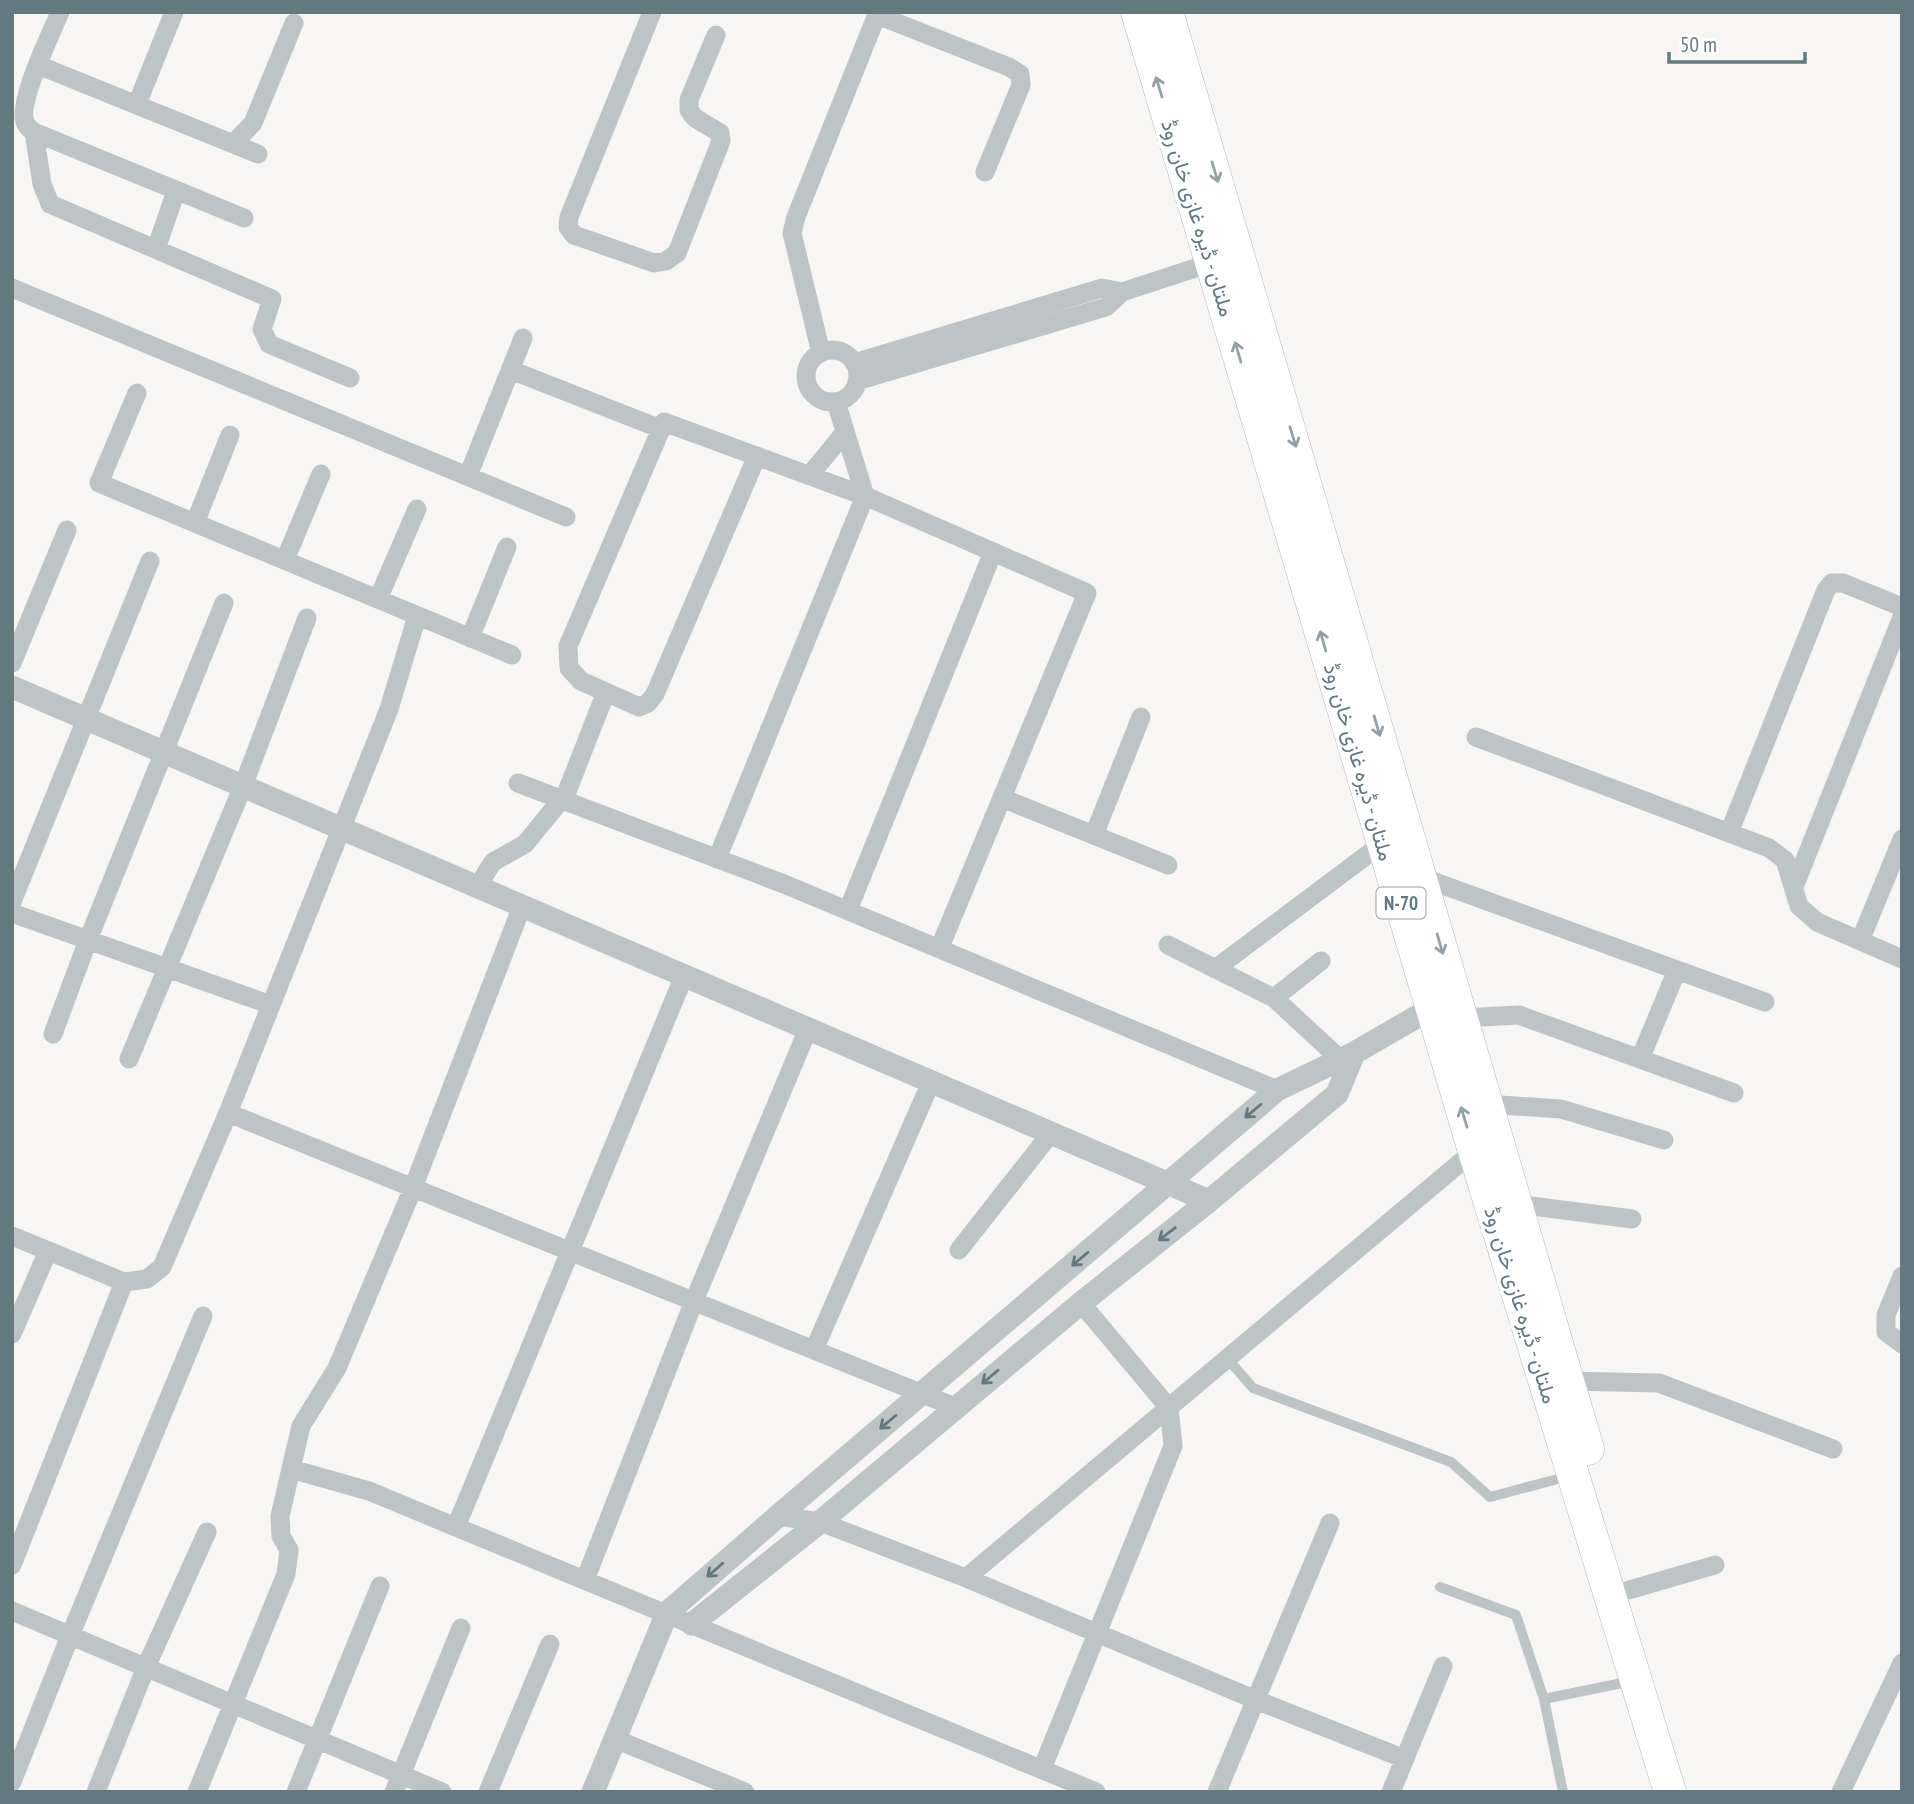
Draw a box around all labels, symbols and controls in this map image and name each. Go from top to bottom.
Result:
scale bar [1669,21,1806,65]
text: 50 m [1680,31,1717,58]
one-way arrow [1151,76,1164,98]
street label: ملتان - ڈیرہ غازی خان روڈ [1155,116,1241,320]
one-way arrow [1209,160,1222,182]
one-way arrow [1230,341,1243,363]
one-way arrow [1288,425,1301,447]
one-way arrow [1315,630,1328,652]
street label: ملتان - ڈیرہ غازی خان روڈ [1318,660,1400,864]
one-way arrow [1372,714,1385,736]
road number: N-70 [1376,888,1426,918]
one-way arrow [1434,933,1447,955]
one-way arrow [1244,1103,1262,1119]
one-way arrow [1457,1106,1470,1128]
street label: ملتان - ڈیرہ غازی خان روڈ [1478,1203,1564,1407]
one-way arrow [1159,1226,1177,1242]
one-way arrow [1071,1251,1089,1267]
one-way arrow [982,1370,1000,1385]
one-way arrow [879,1414,897,1430]
one-way arrow [707,1562,725,1578]

